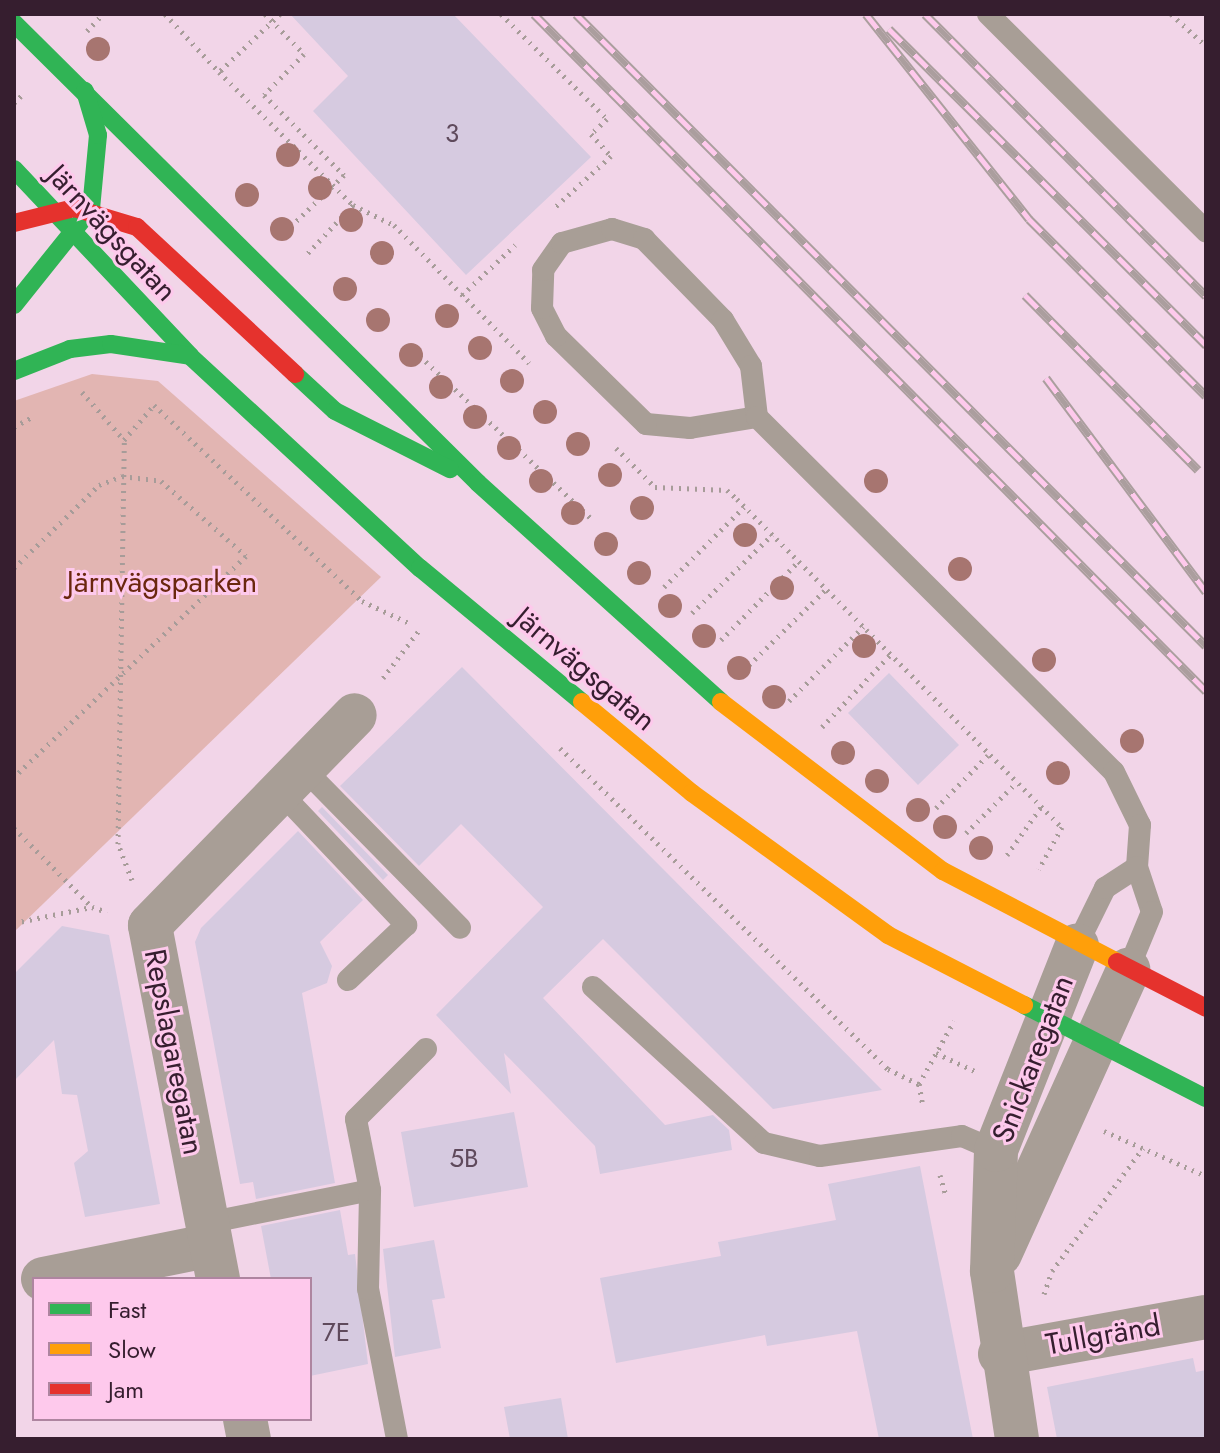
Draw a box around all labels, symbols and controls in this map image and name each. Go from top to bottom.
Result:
house number: 3 [445,118,459,150]
street label: Järnvägsgatan [40,157,184,309]
park label: Järnvägsparken [67,564,257,600]
street label: Järnvägsgatan [507,599,663,739]
street label: Repslagaregatan [136,946,212,1158]
street label: Snickaregatan [985,970,1081,1148]
house number: 5B [449,1143,479,1175]
legend [32,1277,312,1421]
text: Fast [108,1292,146,1327]
street label: Tullgränd [1043,1307,1163,1363]
house number: 7E [322,1317,350,1349]
text: Slow [108,1332,156,1367]
text: Jam [108,1372,144,1407]

